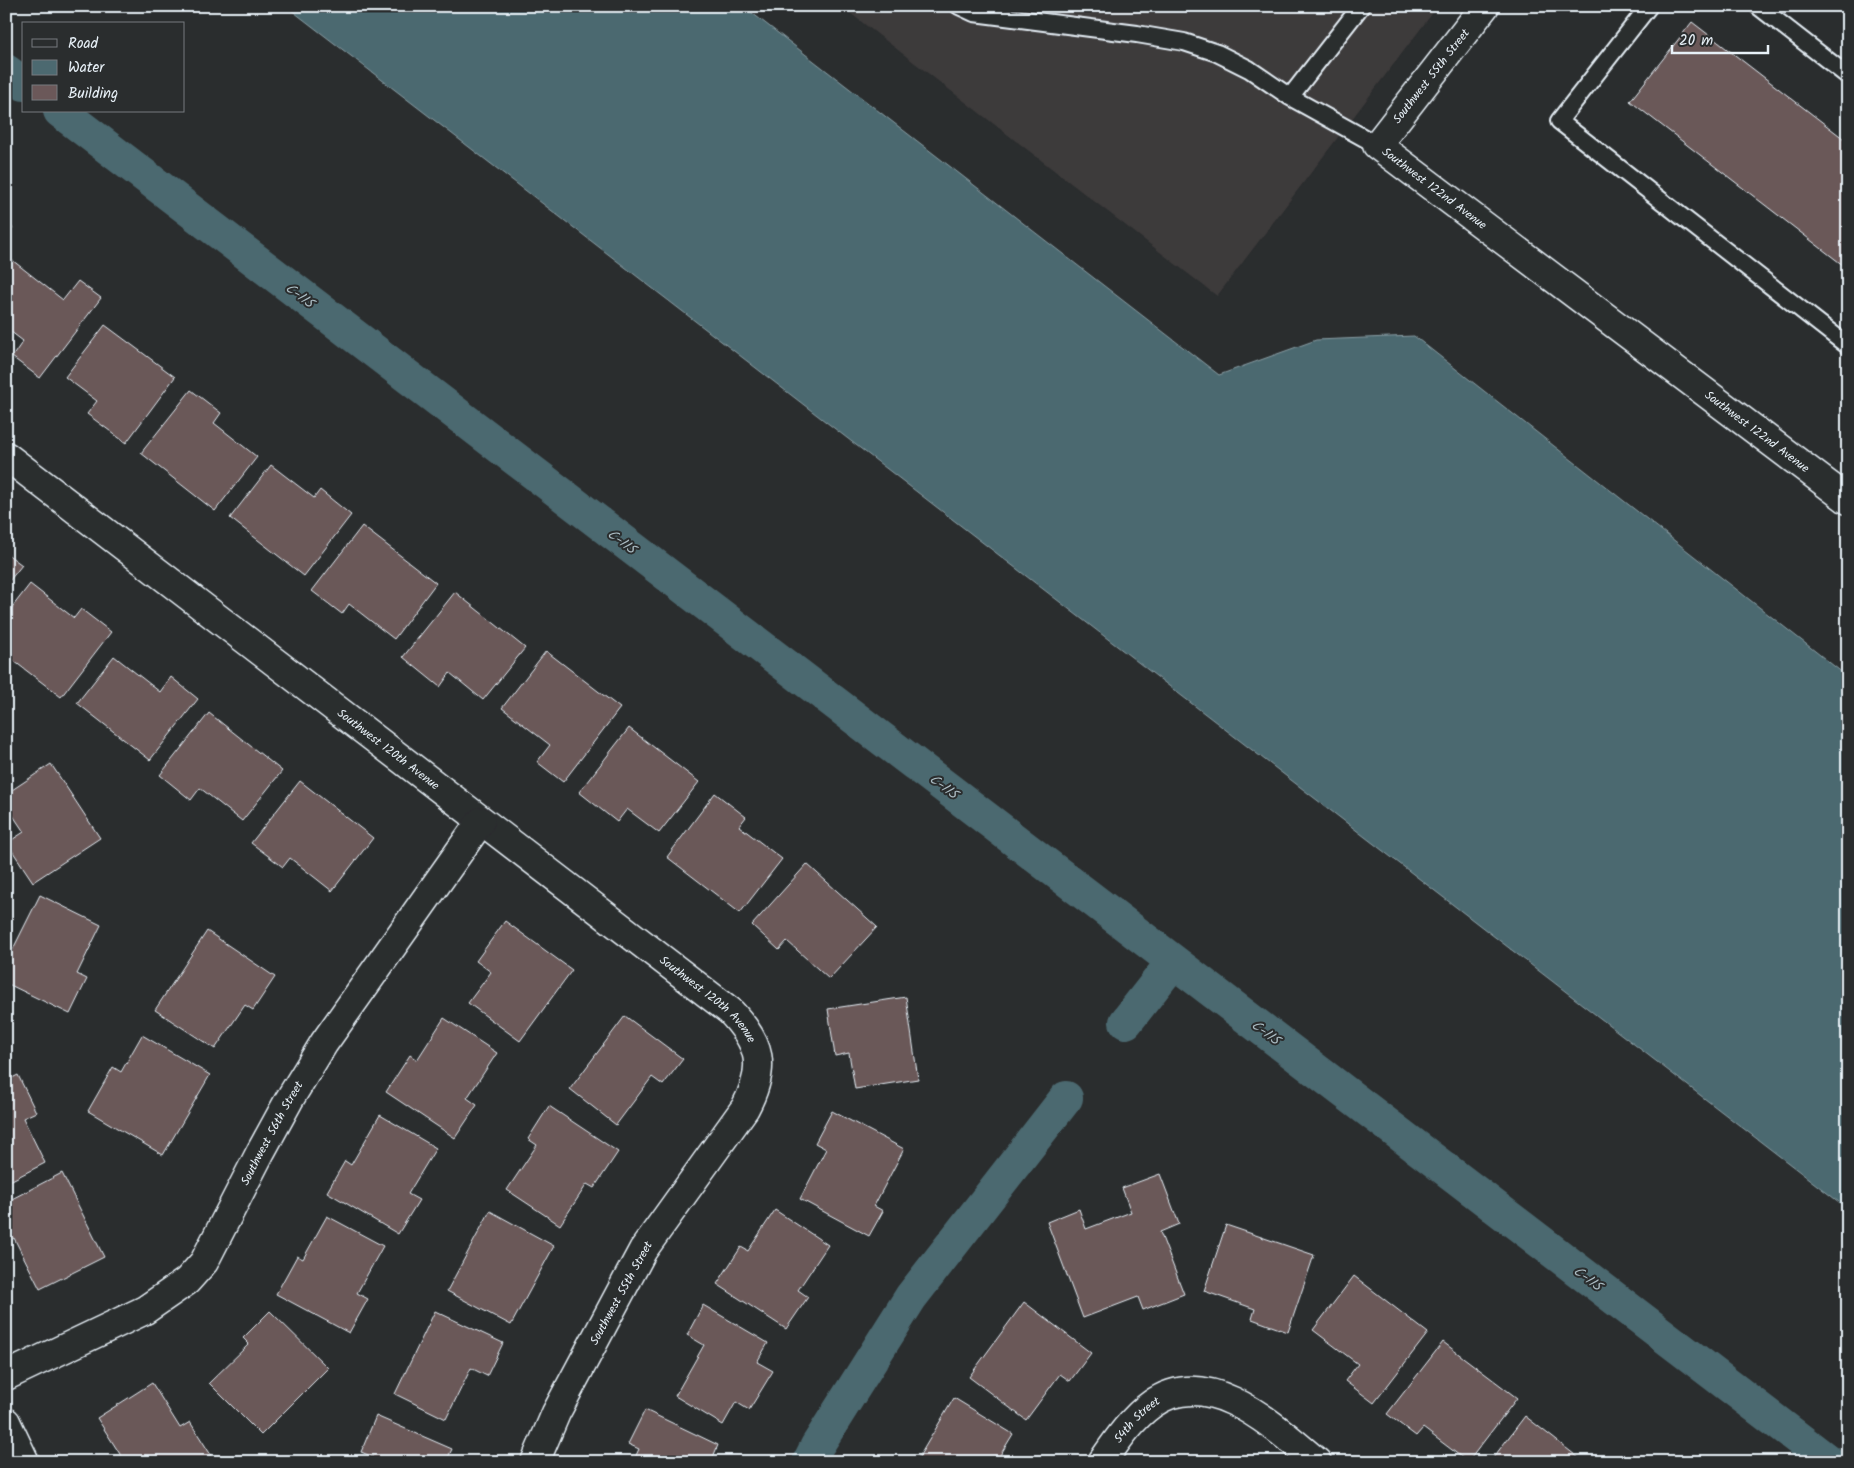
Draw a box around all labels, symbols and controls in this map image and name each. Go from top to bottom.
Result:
legend [22,22,185,112]
scale bar [1672,22,1768,54]
street label: Southwest 55th Street [1388,25,1475,128]
text: 20 m [1679,29,1713,53]
text: Road [68,32,99,56]
text: Water [68,56,105,80]
text: Building [68,82,118,106]
street label: Southwest 122nd Avenue [1378,143,1491,235]
water label: C-11S [280,278,320,315]
street label: Southwest 122nd Avenue [1700,386,1814,478]
water label: C-11S [602,524,642,561]
street label: Southwest 120th Avenue [333,704,444,796]
water label: C-11S [924,769,964,806]
street label: Southwest 120th Avenue [655,951,761,1047]
water label: C-11S [1246,1015,1286,1052]
street label: Southwest 56th Street [236,1077,309,1189]
street label: Southwest 55th Street [585,1238,658,1349]
water label: C-11S [1568,1261,1608,1298]
street label: 54th Street [1109,1392,1164,1447]

